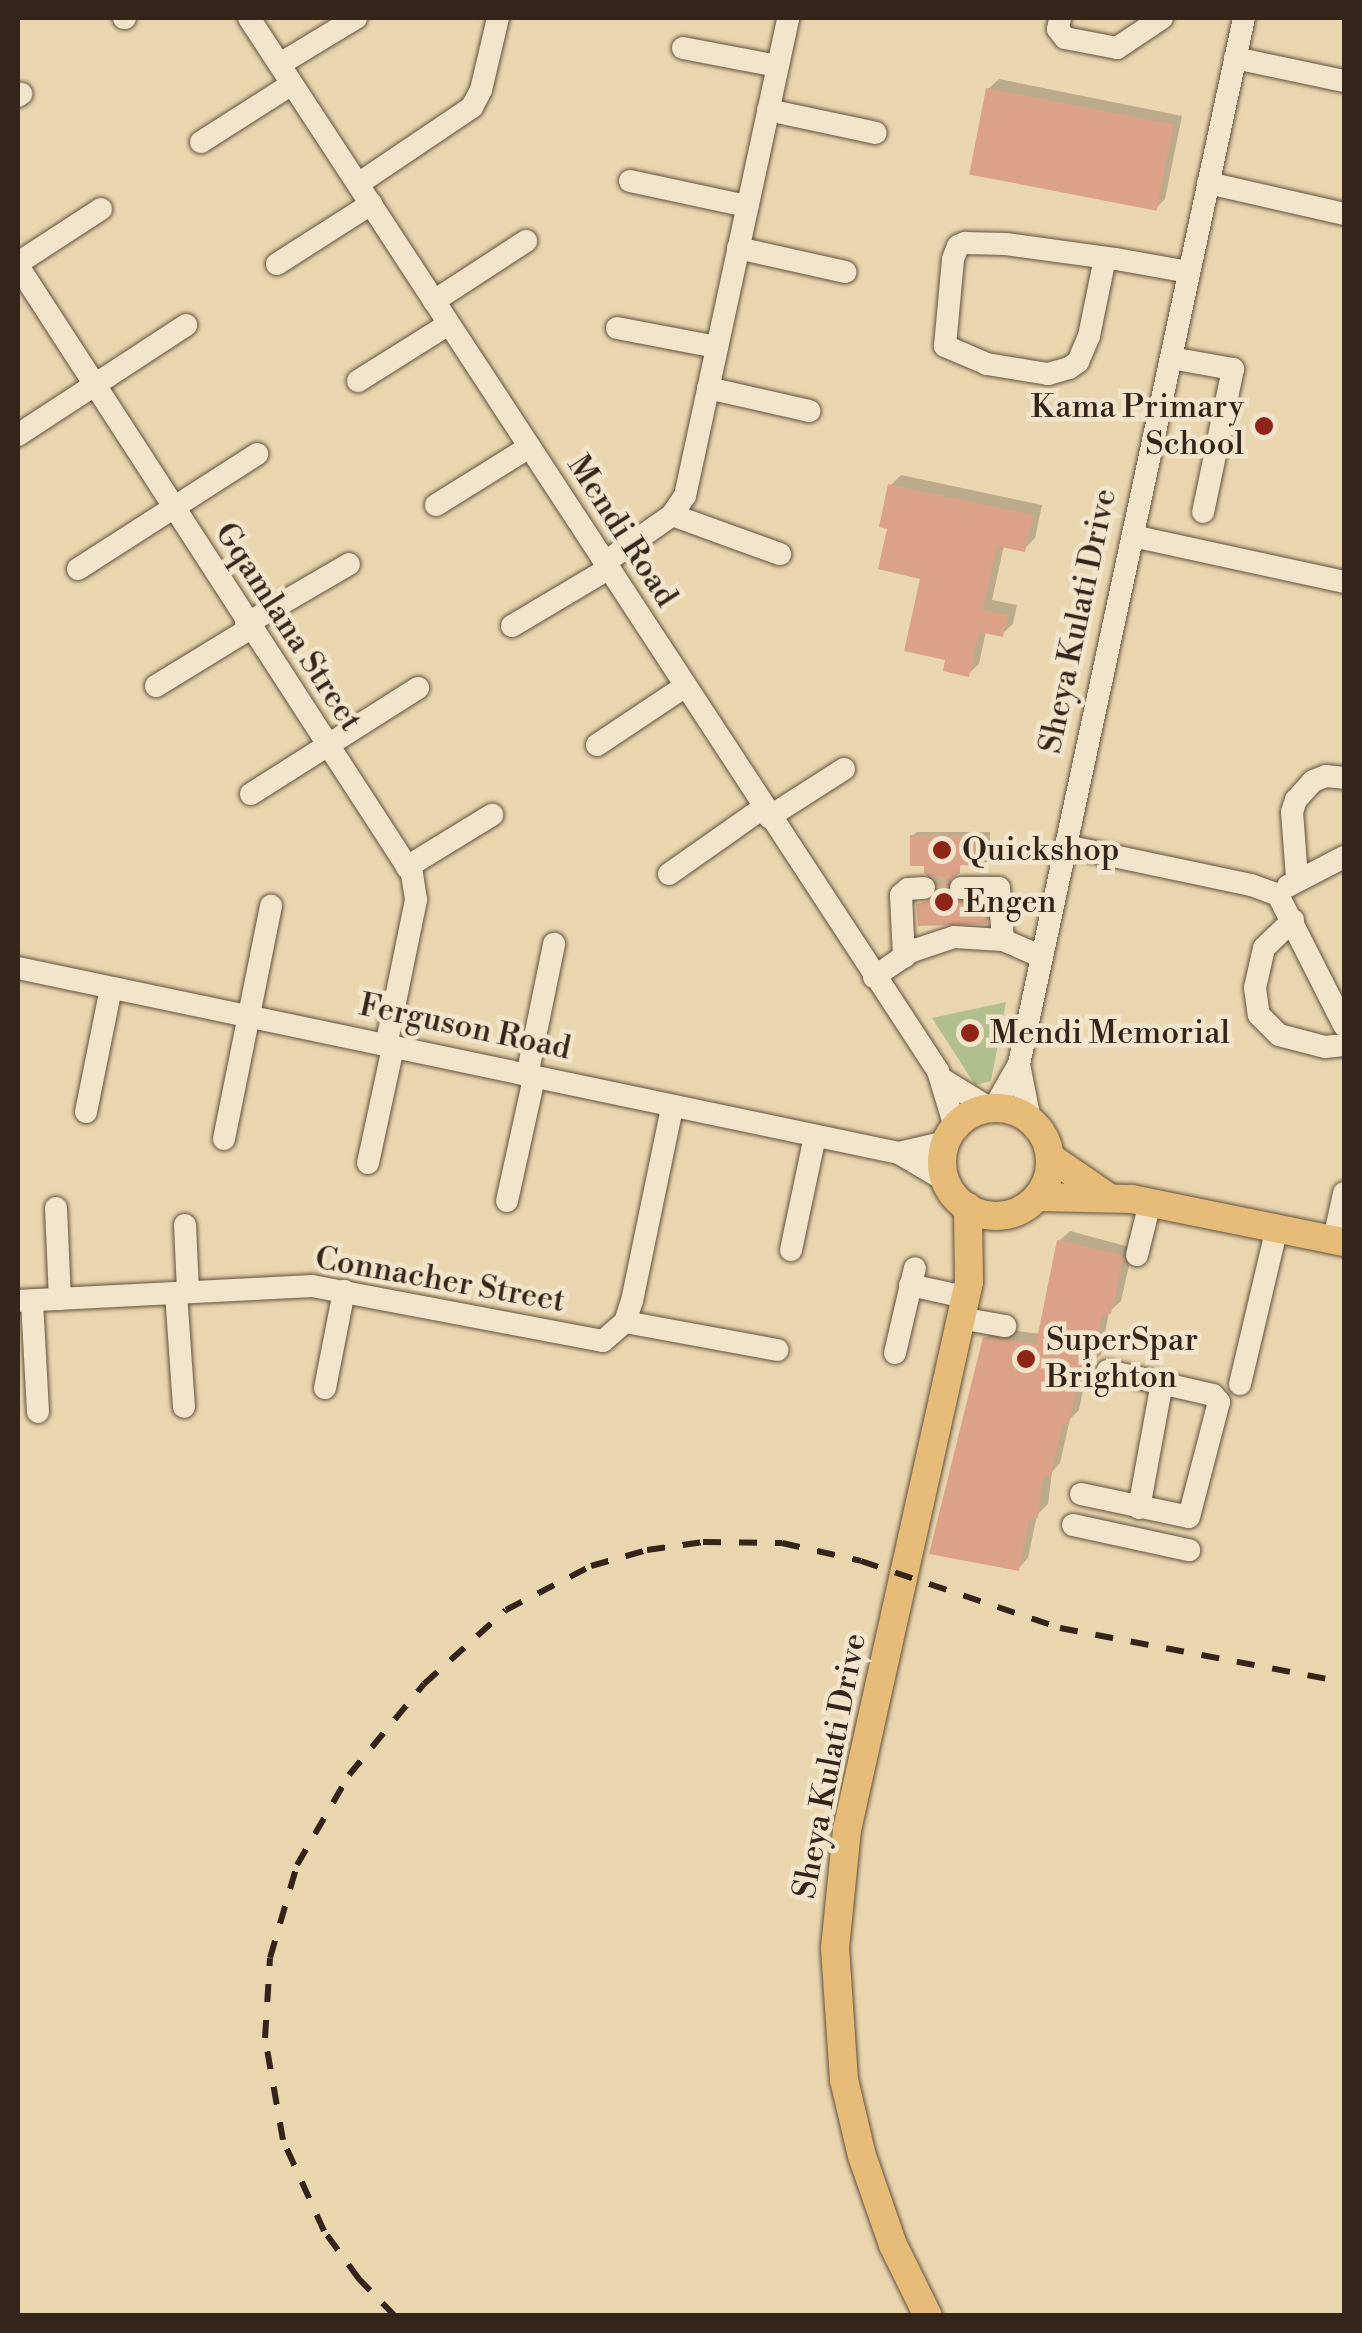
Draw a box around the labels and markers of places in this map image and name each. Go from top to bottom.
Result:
place label: Kama Primary School [1031,389,1244,464]
marker: Kama Primary School [1253,415,1275,437]
place label: Quickshop [962,831,1120,869]
marker: Quickshop [931,839,953,861]
place label: Engen [964,883,1057,921]
marker: Engen [933,891,955,913]
place label: Mendi Memorial [990,1014,1230,1052]
marker: Mendi Memorial [959,1022,981,1044]
place label: SuperSpar Brighton [1046,1322,1198,1397]
marker: SuperSpar Brighton [1015,1348,1037,1370]

